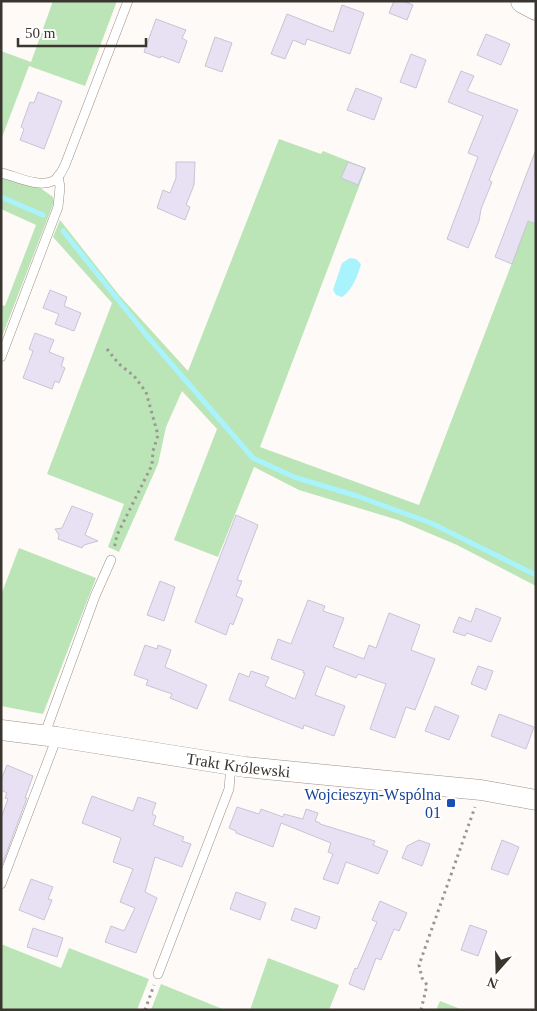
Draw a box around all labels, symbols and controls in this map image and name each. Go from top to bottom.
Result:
scale bar [18,15,145,47]
text: 50 m [25,25,56,41]
street label: Trakt Królewski [185,749,292,780]
place label: Wojcieszyn-Wspólna 01 [305,786,441,821]
marker: Wojcieszyn-Wspólna 01 [445,797,457,809]
north arrow [472,946,522,996]
text: N [485,974,500,992]

